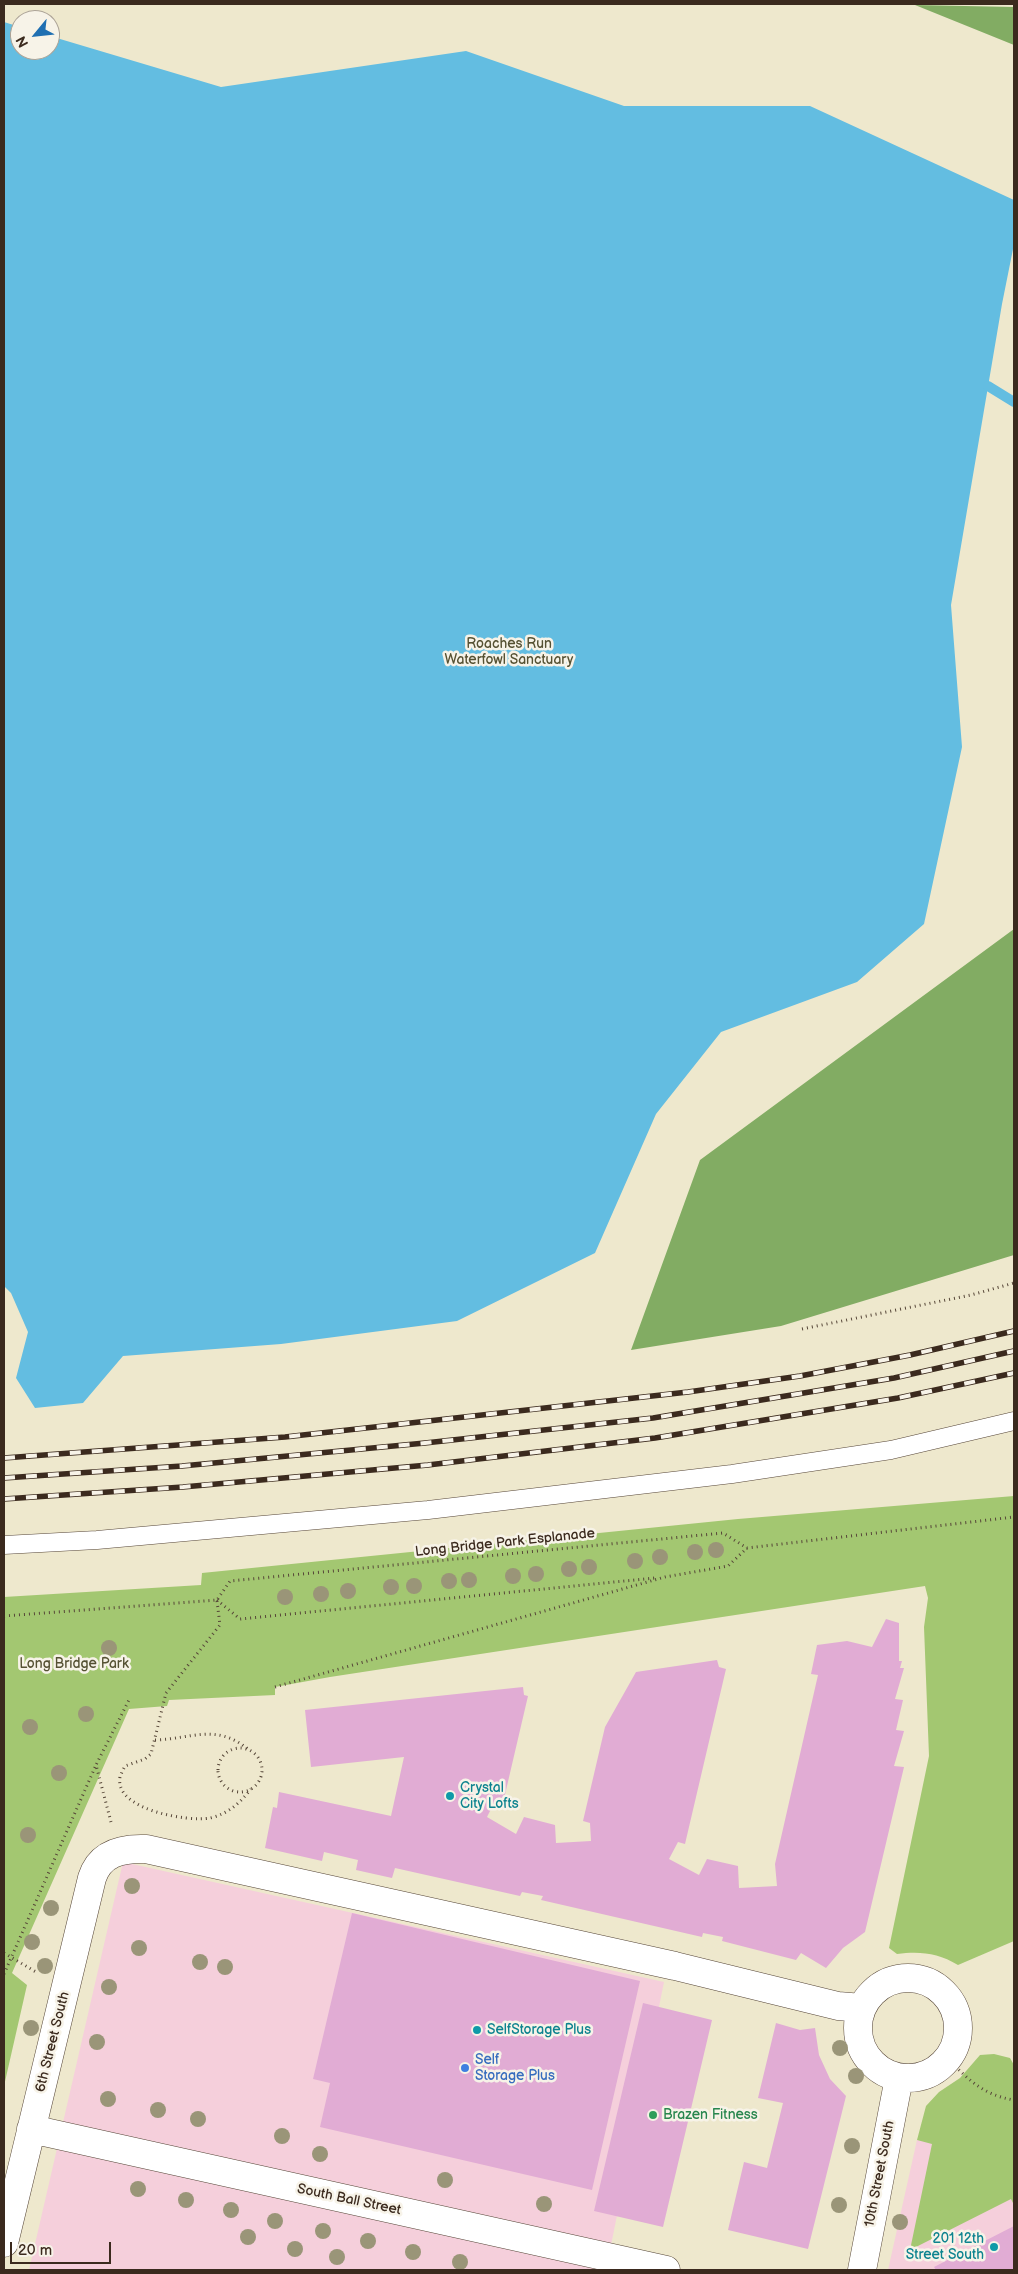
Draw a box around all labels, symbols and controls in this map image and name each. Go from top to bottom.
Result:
north arrow [10,10,60,60]
text: N [12,33,32,50]
park label: Roaches Run Waterfowl Sanctuary [445,636,573,669]
street label: Long Bridge Park Esplanade [414,1525,596,1561]
park label: Long Bridge Park [19,1656,129,1672]
place label: Crystal City Lofts [460,1780,519,1812]
marker: Crystal City Lofts [444,1790,456,1802]
street label: 6th Street South [32,1990,74,2094]
place label: SelfStorage Plus [487,2022,591,2038]
marker: SelfStorage Plus [471,2024,483,2036]
place label: Self Storage Plus [475,2052,555,2084]
marker: Self Storage Plus [459,2062,471,2074]
place label: Brazen Fitness [663,2107,758,2123]
marker: Brazen Fitness [647,2109,659,2121]
street label: 10th Street South [861,2119,899,2229]
street label: South Ball Street [295,2181,403,2219]
place label: 201 12th Street South [906,2231,984,2264]
scale bar [12,2232,114,2264]
text: 20 m [18,2241,52,2260]
marker: 201 12th Street South [988,2241,1000,2253]

